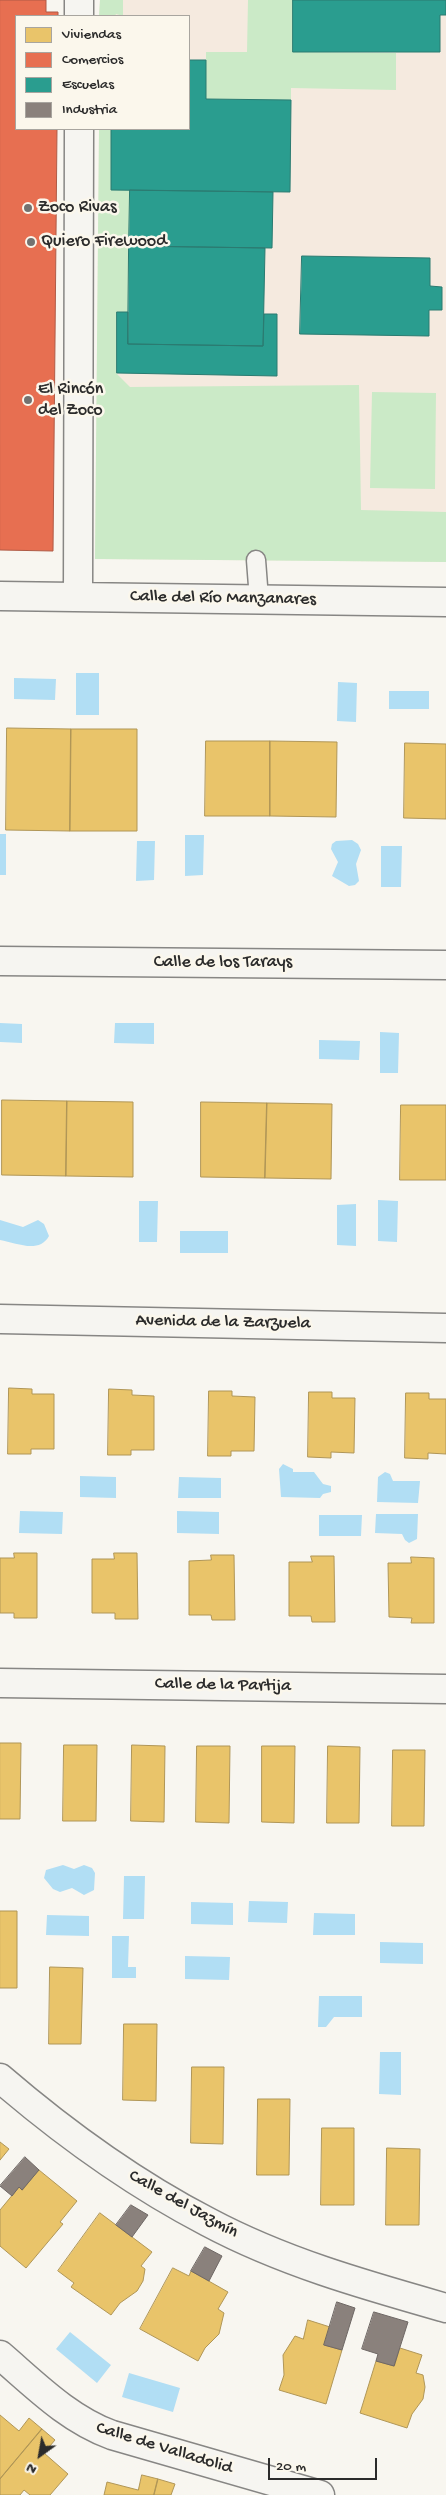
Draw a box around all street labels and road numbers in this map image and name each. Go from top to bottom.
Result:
street label: Calle del Río Manzanares [130,587,316,611]
street label: Calle de los Tarays [154,952,292,974]
street label: Avenida de la Zarzuela [135,1311,311,1335]
street label: Calle de la Partija [155,1674,291,1698]
street label: Calle del Jazmín [124,2166,242,2244]
street label: Calle de Valladolid [93,2418,235,2480]

